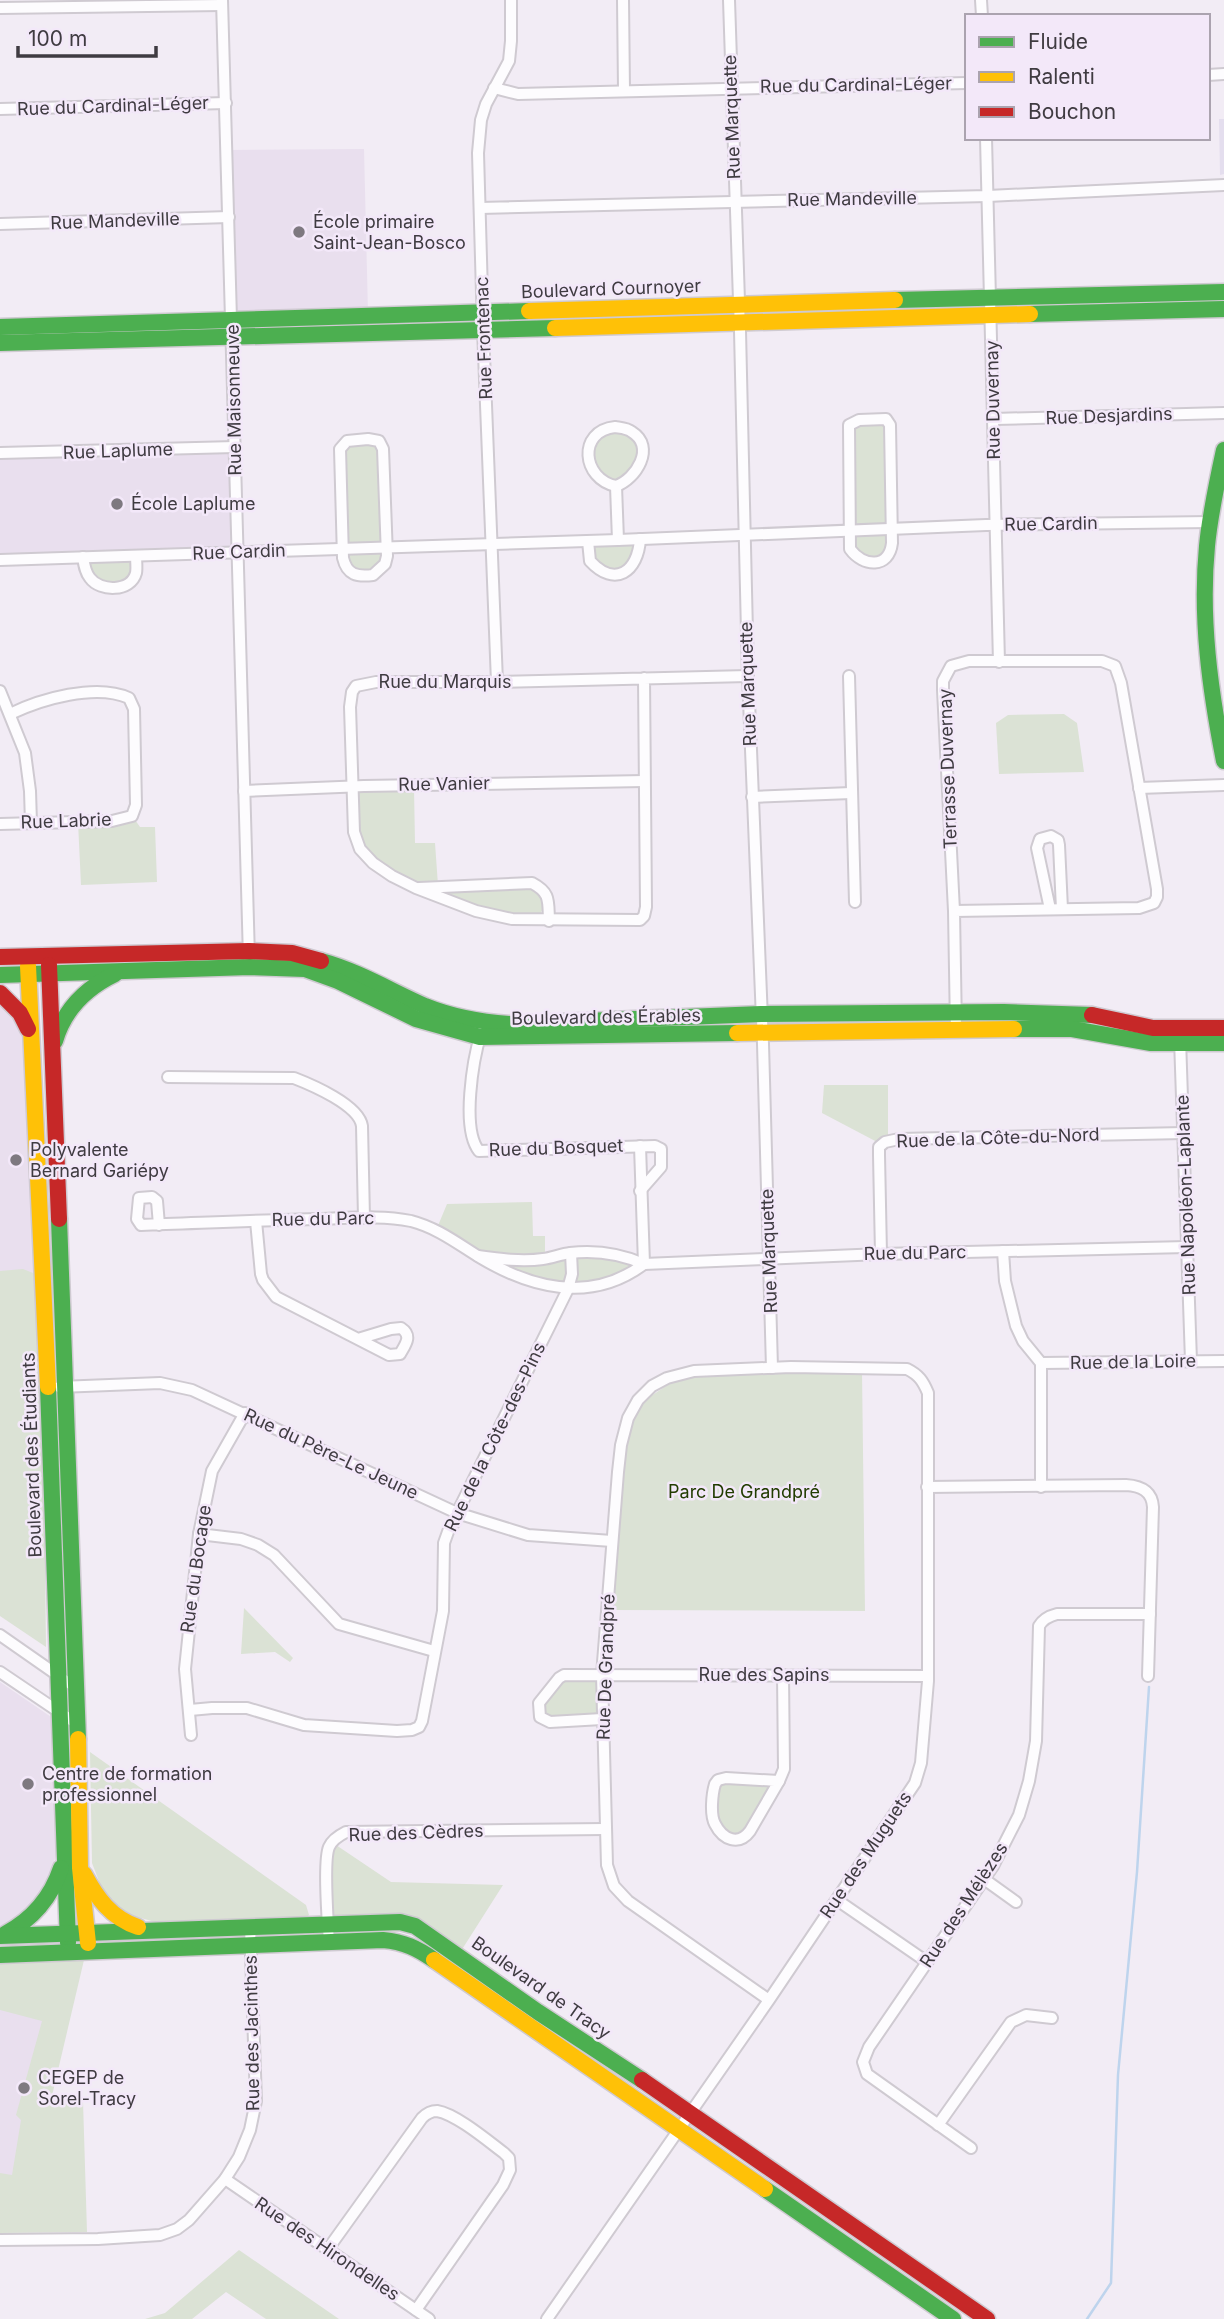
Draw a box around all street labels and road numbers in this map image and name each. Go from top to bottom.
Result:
street label: Rue Marquette [719,54,744,180]
street label: Rue du Cardinal-Léger [760,72,952,97]
street label: Rue du Cardinal-Léger [17,92,210,119]
street label: Rue Mandeville [787,187,917,210]
street label: Rue Mandeville [50,208,180,233]
street label: Boulevard Cournoyer [521,275,702,302]
street label: Rue Frontenac [471,276,496,400]
street label: Rue Maisonneuve [222,324,245,476]
street label: Rue Duvernay [981,340,1004,460]
street label: Rue Desjardins [1045,403,1173,428]
street label: Rue Laplume [62,438,173,463]
street label: Rue Cardin [1004,512,1098,535]
street label: Rue Cardin [192,539,286,564]
street label: Rue Marquette [735,621,760,747]
street label: Rue du Marquis [379,671,511,692]
street label: Terrasse Duvernay [934,688,961,850]
street label: Rue Vanier [398,772,490,795]
street label: Rue Labrie [20,808,112,833]
street label: Boulevard des Érables [511,1003,701,1029]
street label: Rue Napoléon-Laplante [1172,1094,1199,1296]
street label: Rue de la Côte-du-Nord [896,1123,1100,1152]
street label: Rue du Bosquet [488,1135,624,1160]
street label: Rue Marquette [756,1188,781,1314]
street label: Rue du Parc [271,1207,375,1230]
street label: Rue du Parc [863,1241,967,1264]
street label: Rue de la Côte-des-Pins [440,1339,549,1535]
street label: Rue de la Loire [1070,1350,1196,1373]
street label: Boulevard des Étudiants [16,1352,46,1558]
street label: Rue du Père-Le Jeune [241,1404,422,1503]
street label: Rue du Bocage [176,1504,215,1634]
street label: Rue De Grandpré [592,1594,619,1740]
street label: Rue des Sapins [698,1664,830,1685]
street label: Rue des Muguets [815,1787,916,1922]
street label: Rue des Cèdres [348,1820,484,1845]
street label: Rue des Mélèzes [915,1838,1012,1971]
street label: Boulevard de Tracy [468,1932,615,2043]
street label: Rue des Jacinthes [240,1955,263,2111]
street label: Rue des Hirondelles [251,2192,404,2305]

